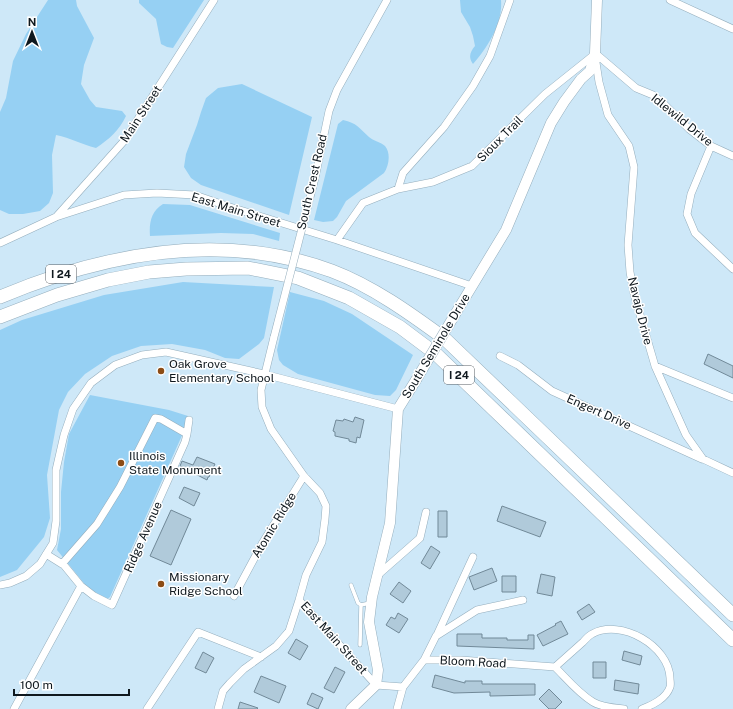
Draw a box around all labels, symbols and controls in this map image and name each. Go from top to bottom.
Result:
north arrow [12,12,52,52]
text: N [28,16,36,28]
street label: Main Street [117,83,165,145]
street label: Idlewild Drive [648,91,716,149]
street label: Sioux Trail [474,113,526,165]
street label: South Crest Road [294,133,330,231]
street label: East Main Street [190,190,283,230]
road number: I 24 [46,265,76,283]
street label: Navajo Drive [625,276,655,347]
street label: South Seminole Drive [399,291,473,401]
place label: Oak Grove Elementary School [169,357,275,385]
marker: Oak Grove Elementary School [156,366,166,376]
road number: I 24 [444,366,474,384]
street label: Engert Drive [565,392,634,433]
place label: Illinois State Monument [129,449,222,477]
marker: Illinois State Monument [116,458,126,468]
street label: Atomic Ridge [249,489,299,560]
street label: Ridge Avenue [121,499,165,575]
place label: Missionary Ridge School [169,570,243,598]
marker: Missionary Ridge School [156,579,166,589]
street label: East Main Street [298,599,370,677]
street label: Bloom Road [439,653,507,671]
scale bar [14,671,129,697]
text: 100 m [20,678,53,692]

